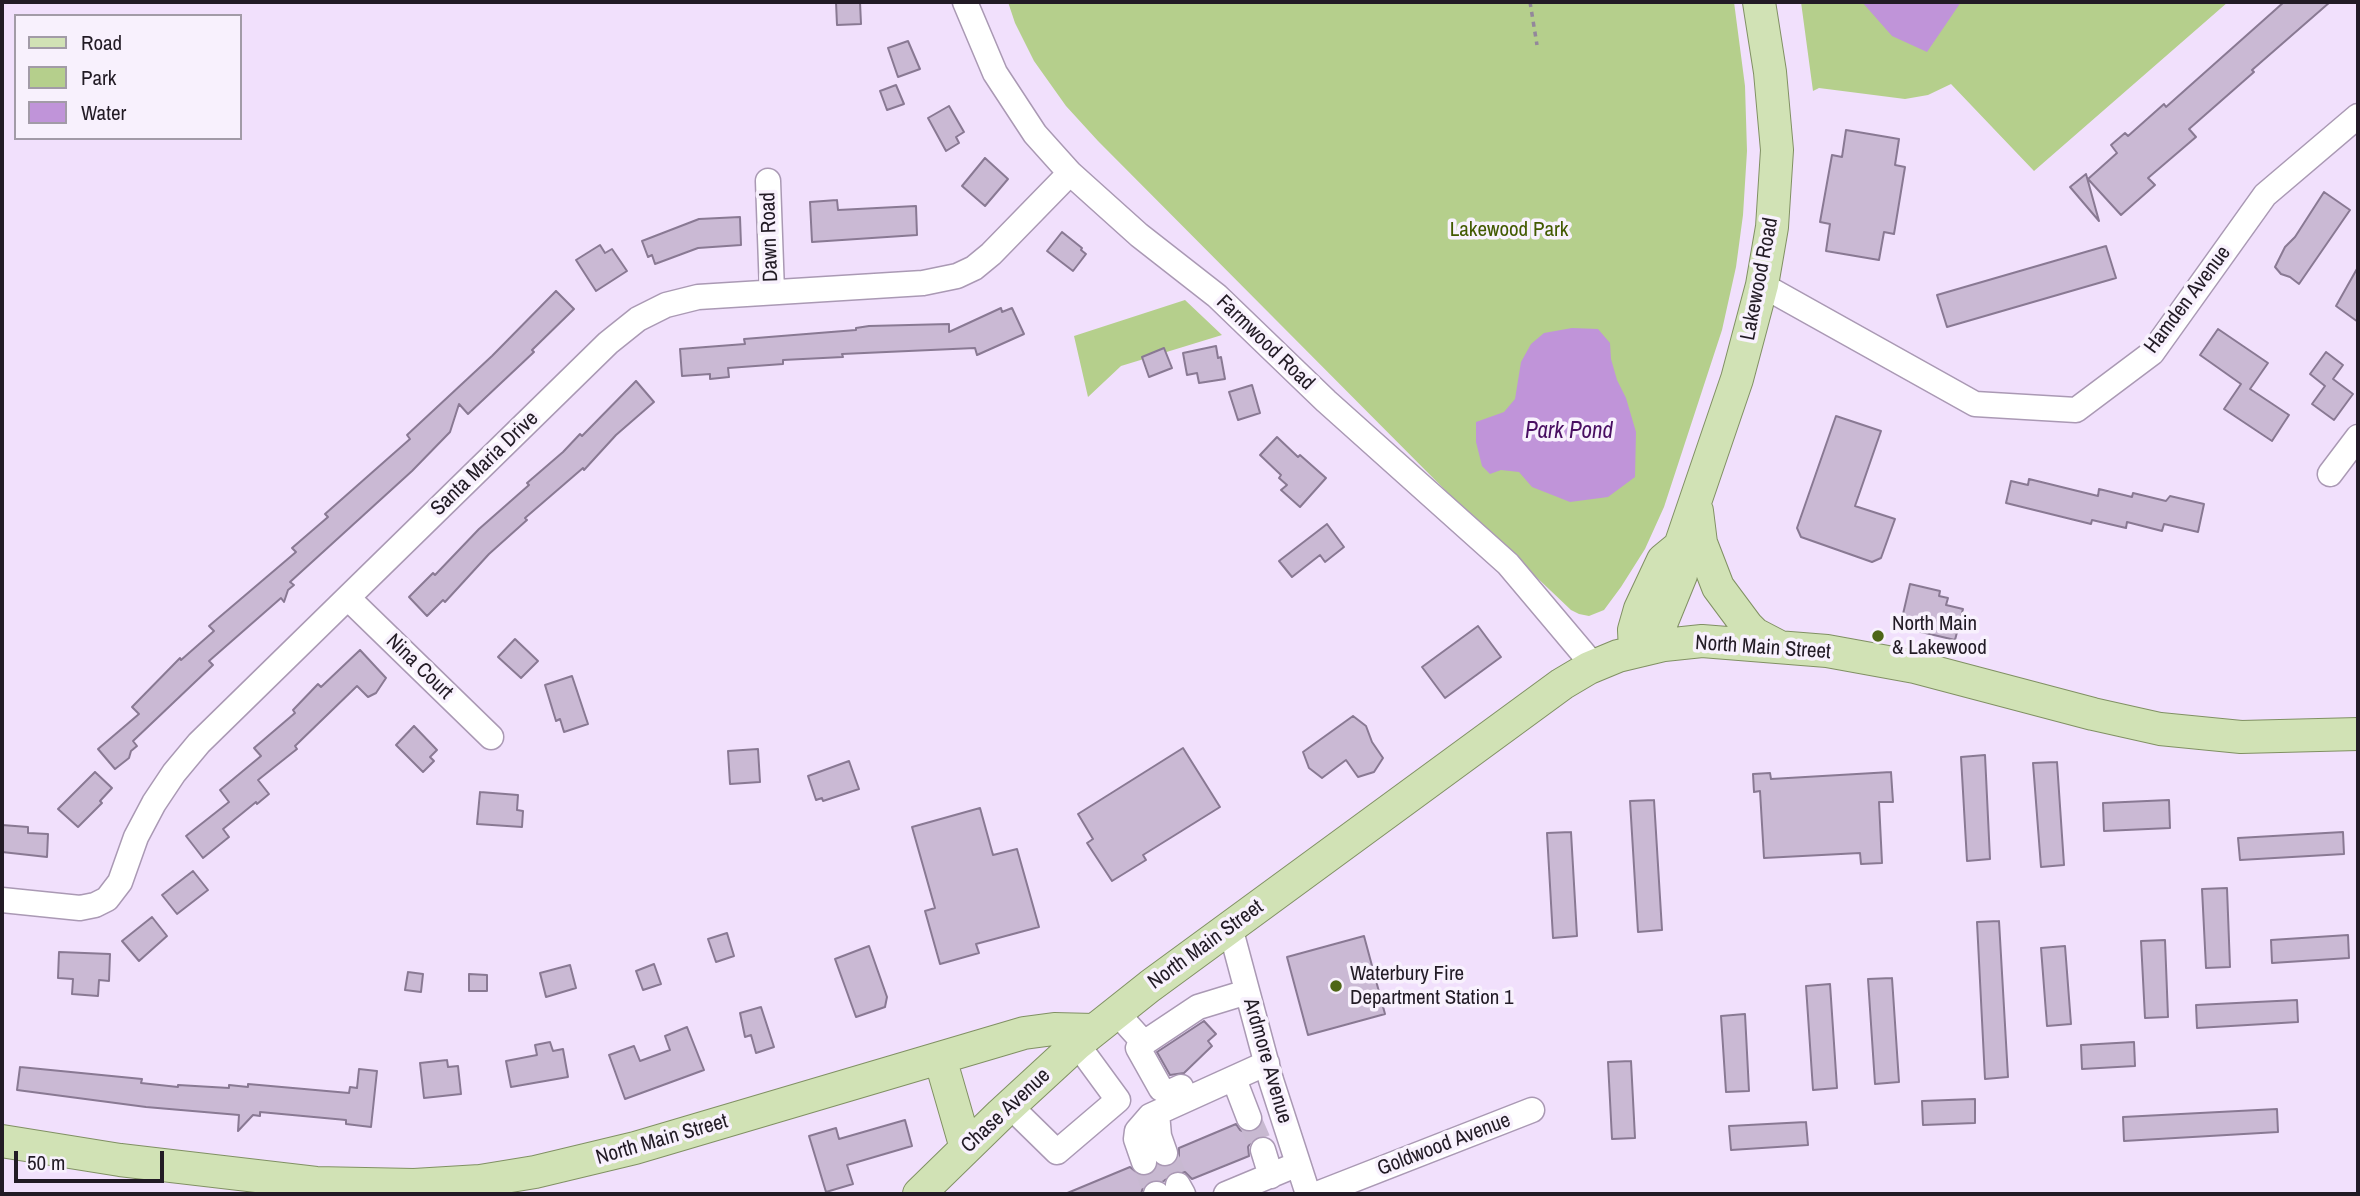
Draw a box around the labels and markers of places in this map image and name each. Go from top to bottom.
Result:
place label: North Main & Lakewood [1892,611,1987,661]
marker: North Main & Lakewood [1870,628,1886,644]
place label: Waterbury Fire Department Station 1 [1350,961,1514,1011]
marker: Waterbury Fire Department Station 1 [1328,978,1344,994]

